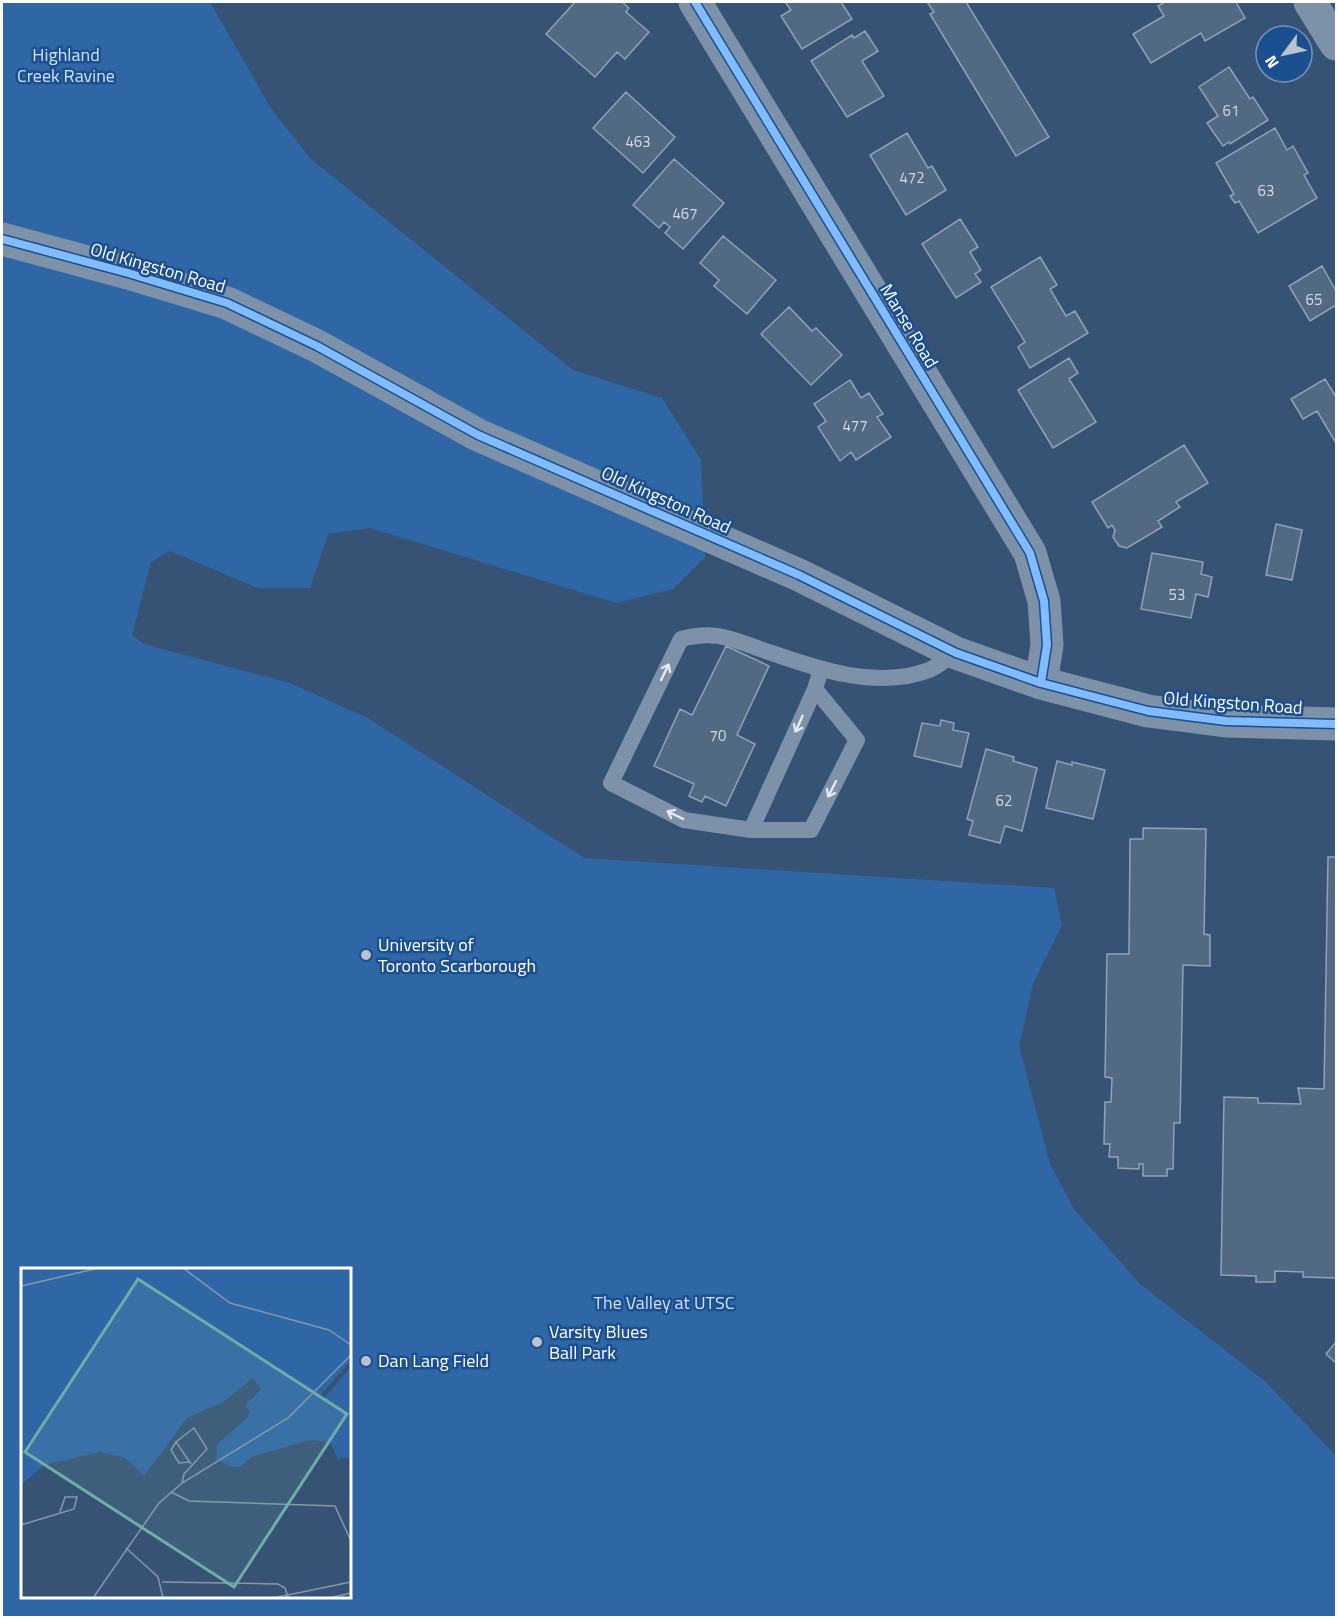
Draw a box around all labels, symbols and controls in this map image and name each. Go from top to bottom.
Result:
north arrow [1254,24,1314,84]
park label: Highland Creek Ravine [17,41,115,89]
text: N [1258,51,1285,73]
house number: 61 [1223,99,1239,122]
house number: 463 [625,130,651,153]
house number: 472 [899,166,925,189]
house number: 63 [1258,179,1274,202]
house number: 467 [672,202,698,225]
street label: Old Kingston Road [87,235,229,300]
street label: Manse Road [874,278,945,373]
house number: 65 [1306,288,1322,311]
house number: 477 [842,414,868,437]
street label: Old Kingston Road [597,459,735,540]
house number: 53 [1169,583,1185,606]
one-way arrow [660,663,671,681]
street label: Old Kingston Road [1163,684,1304,721]
one-way arrow [793,714,805,732]
house number: 70 [710,724,726,747]
one-way arrow [826,780,838,797]
house number: 62 [996,789,1012,812]
one-way arrow [667,809,685,820]
place label: University of Toronto Scarborough [378,931,536,979]
marker: University of Toronto Scarborough [359,948,373,962]
inset map [21,1268,351,1598]
park label: The Valley at UTSC [594,1289,735,1316]
place label: Varsity Blues Ball Park [549,1318,648,1366]
marker: Varsity Blues Ball Park [530,1335,544,1349]
place label: Dan Lang Field [378,1347,489,1374]
marker: Dan Lang Field [359,1354,373,1368]

